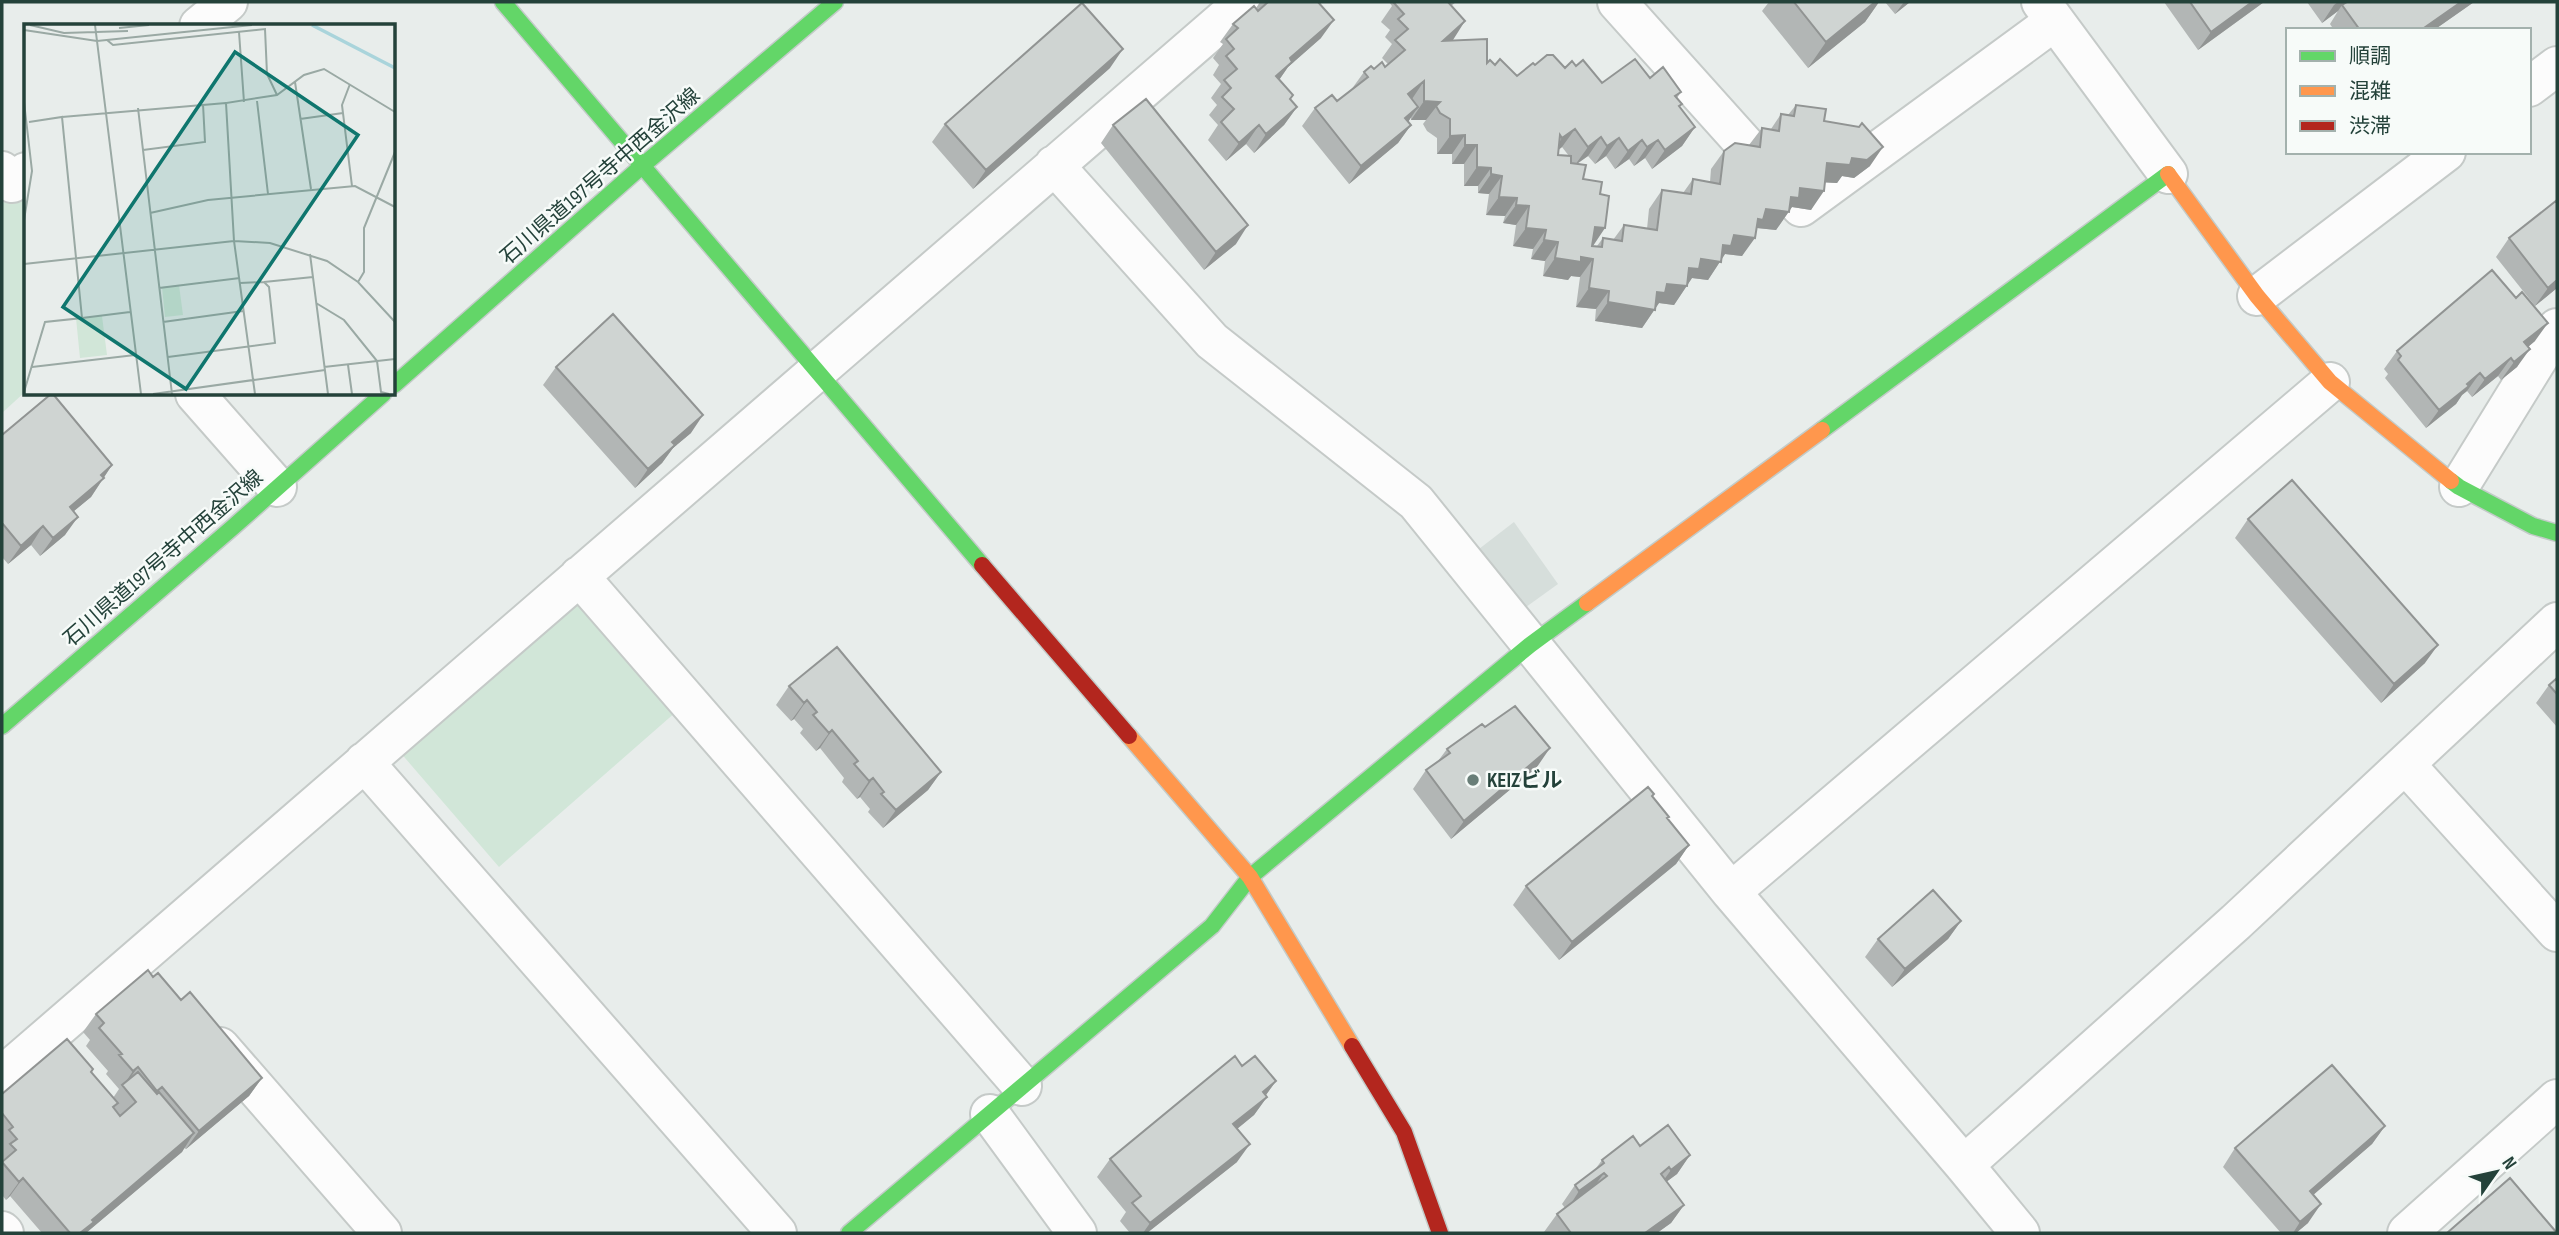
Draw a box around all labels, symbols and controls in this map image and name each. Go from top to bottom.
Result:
inset map [24,24,396,396]
legend [2286,28,2531,154]
text: 順調 [2349,44,2391,69]
text: 混雑 [2349,79,2391,104]
street label: 石川県道197号寺中西金沢線 [496,83,705,270]
text: 渋滞 [2349,114,2391,139]
street label: 石川県道197号寺中西金沢線 [59,465,268,652]
place label: KEIZビル [1487,768,1562,793]
marker: KEIZビル [1465,772,1481,788]
north arrow [2461,1137,2531,1207]
text: N [2496,1153,2521,1174]

